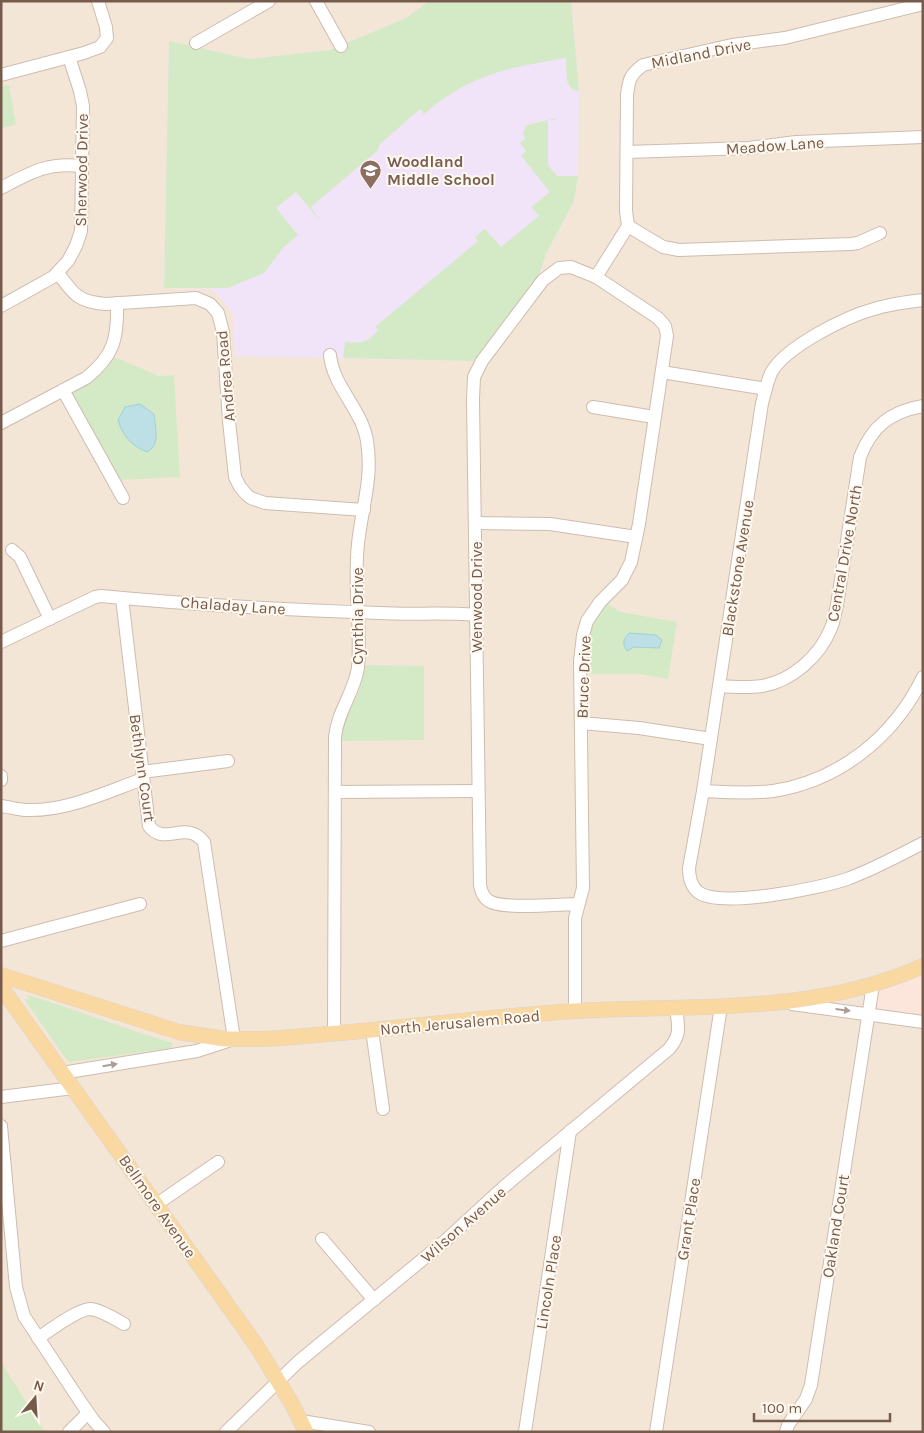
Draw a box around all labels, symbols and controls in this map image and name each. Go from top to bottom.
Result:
street label: Midland Drive [650,34,753,72]
street label: Sherwood Drive [71,113,92,227]
street label: Meadow Lane [725,133,825,158]
place label: Woodland Middle School [387,152,495,189]
school or university icon: Woodland Middle School [359,158,383,189]
street label: Andrea Road [212,329,239,423]
street label: Central Drive North [823,483,866,623]
street label: Blackstone Avenue [717,498,758,638]
street label: Wenwood Drive [467,541,486,653]
street label: Cynthia Drive [348,567,367,665]
street label: Chaladay Lane [180,592,286,619]
street label: Bruce Drive [573,635,594,719]
street label: Bethlynn Court [126,713,159,823]
street label: North Jerusalem Road [379,1006,541,1039]
one-way arrow [835,1006,851,1014]
one-way arrow [103,1061,119,1069]
street label: Bellmore Avenue [115,1151,200,1261]
street label: Oakland Court [818,1173,853,1279]
street label: Grant Place [673,1177,704,1262]
street label: Wilson Avenue [417,1182,510,1267]
street label: Lincoln Place [532,1233,565,1331]
north arrow [10,1373,60,1423]
text: N [31,1376,46,1396]
scale bar [754,1390,890,1422]
text: 100 m [762,1399,802,1417]

